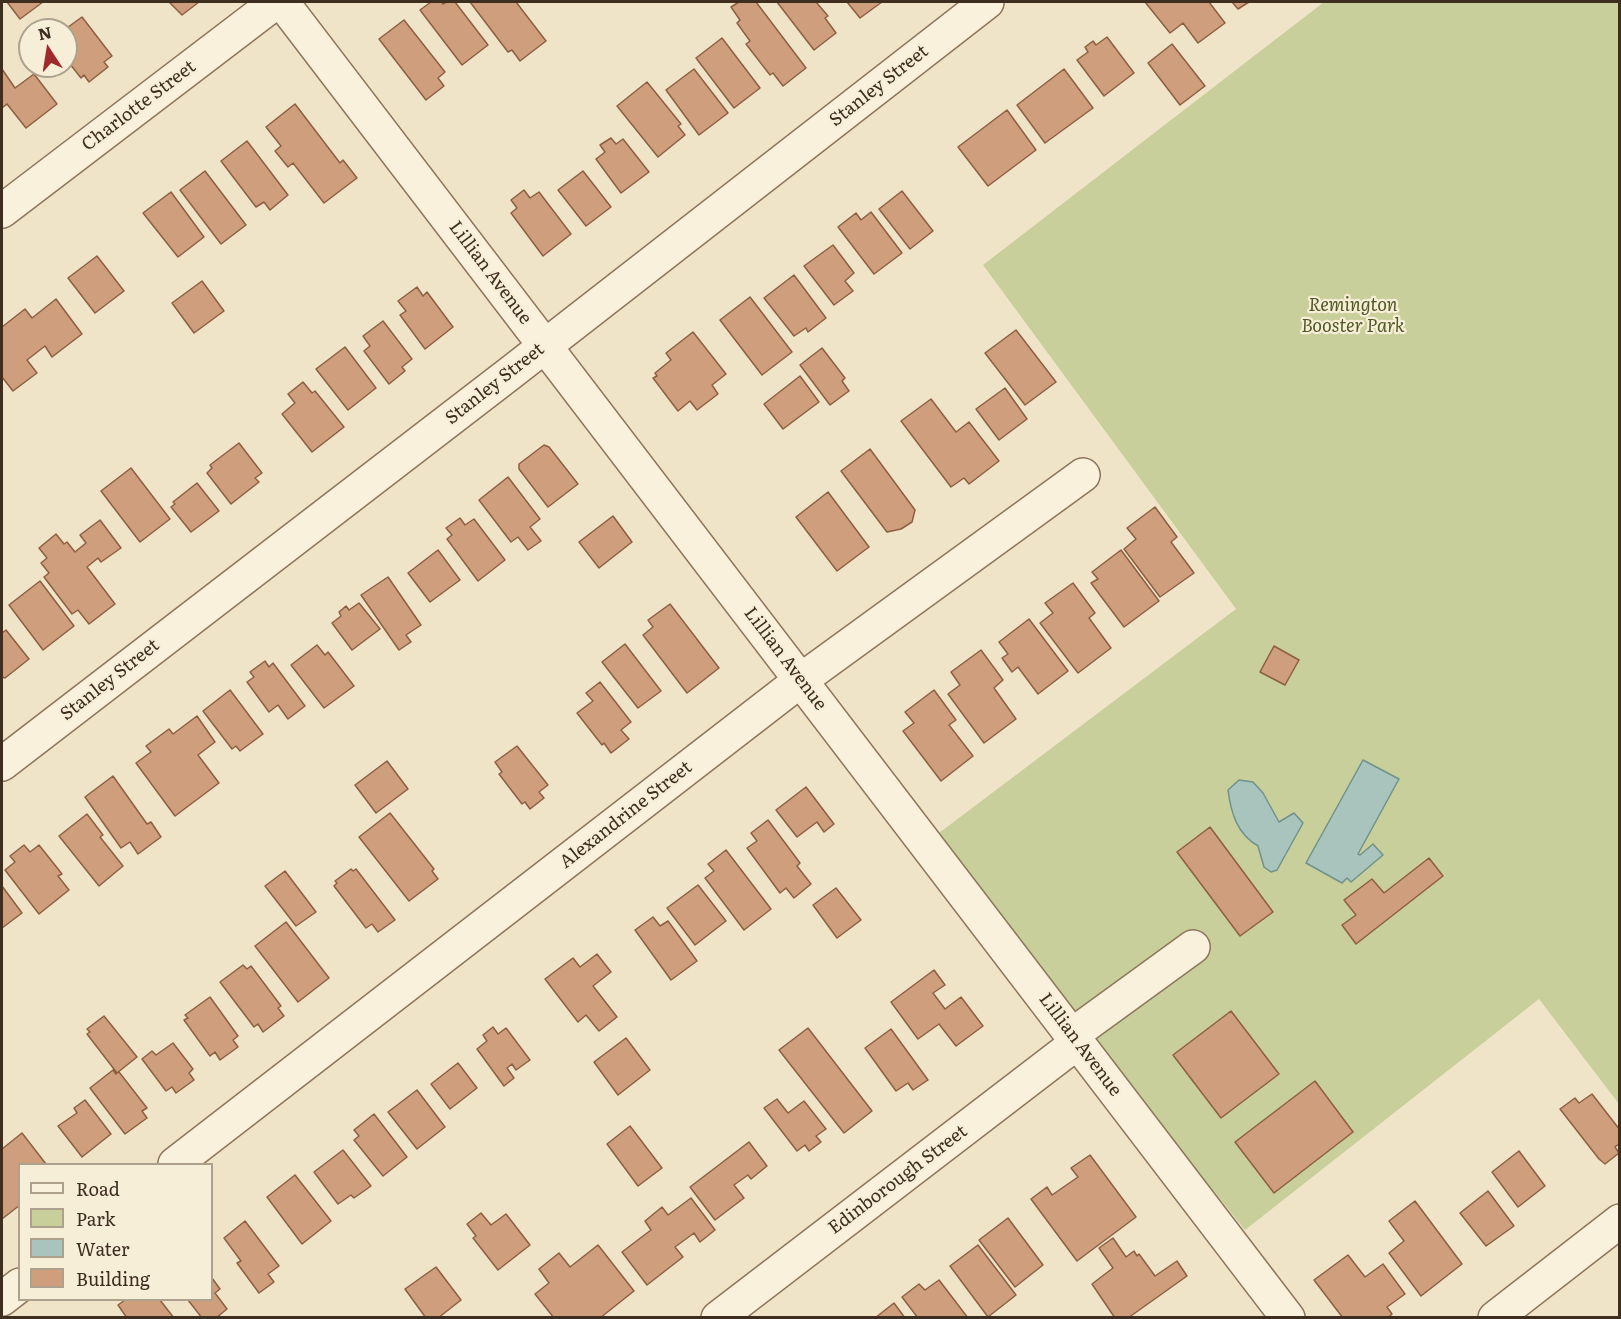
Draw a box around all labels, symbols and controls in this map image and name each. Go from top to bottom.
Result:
north arrow [18,18,78,78]
text: N [36,19,54,45]
street label: Stanley Street [825,41,933,131]
street label: Charlotte Street [78,56,200,156]
street label: Lillian Avenue [444,217,536,329]
park label: Remington Booster Park [1301,295,1405,338]
street label: Stanley Street [441,339,549,429]
street label: Lillian Avenue [739,603,831,715]
street label: Stanley Street [56,635,164,725]
street label: Alexandrine Street [556,757,696,873]
street label: Lillian Avenue [1034,989,1126,1101]
street label: Edinborough Street [824,1121,972,1239]
legend [18,1163,213,1301]
text: Road [76,1175,120,1202]
text: Park [76,1205,115,1232]
text: Water [76,1235,129,1262]
text: Building [76,1265,150,1292]

